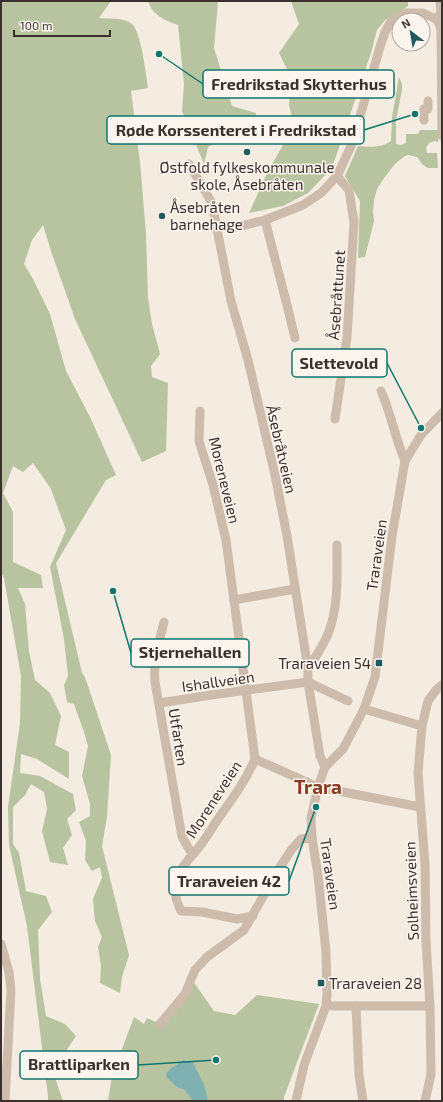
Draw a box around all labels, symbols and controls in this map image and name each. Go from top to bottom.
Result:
scale bar [14,12,110,38]
north arrow [391,12,431,52]
text: N [399,15,412,31]
text: 100 m [20,18,52,32]
callout: Fredrikstad Skytterhus [203,70,394,98]
text: Fredrikstad Skytterhus [211,74,387,94]
callout: Røde Korssenteret i Fredrikstad [107,116,364,144]
text: Røde Korssenteret i Fredrikstad [116,120,356,139]
marker: Østfold fylkeskommunale skole, Åsebråten [242,147,252,157]
place label: Østfold fylkeskommunale skole, Åsebråten [160,158,334,193]
place label: Åsebråten barnehage [170,198,243,233]
marker: Åsebråten barnehage [157,211,167,221]
street label: Åsebråttunet [324,249,348,341]
callout: Slettevold [292,349,387,377]
text: Slettevold [300,353,378,372]
street label: Åsebråtveien [263,403,301,495]
street label: Moreneveien [206,435,244,525]
street label: Traraveien [362,518,390,592]
callout: Stjernehallen [131,639,249,667]
text: Stjernehallen [139,642,241,661]
place label: Traraveien 54 [278,654,371,672]
marker: Traraveien 54 [374,658,384,668]
street label: Ishallveien [180,667,256,695]
street label: Utfarten [166,707,192,767]
street label: Moreneveien [181,757,245,841]
district label: Trara [294,775,342,798]
street label: Traraveien [317,837,345,911]
street label: Solheimsveien [400,841,422,941]
callout: Traraveien 42 [169,867,289,895]
text: Traraveien 42 [177,871,281,890]
place label: Traraveien 28 [329,974,422,992]
marker: Traraveien 28 [316,978,326,988]
callout: Brattliparken [20,1051,138,1079]
text: Brattliparken [28,1054,130,1073]

